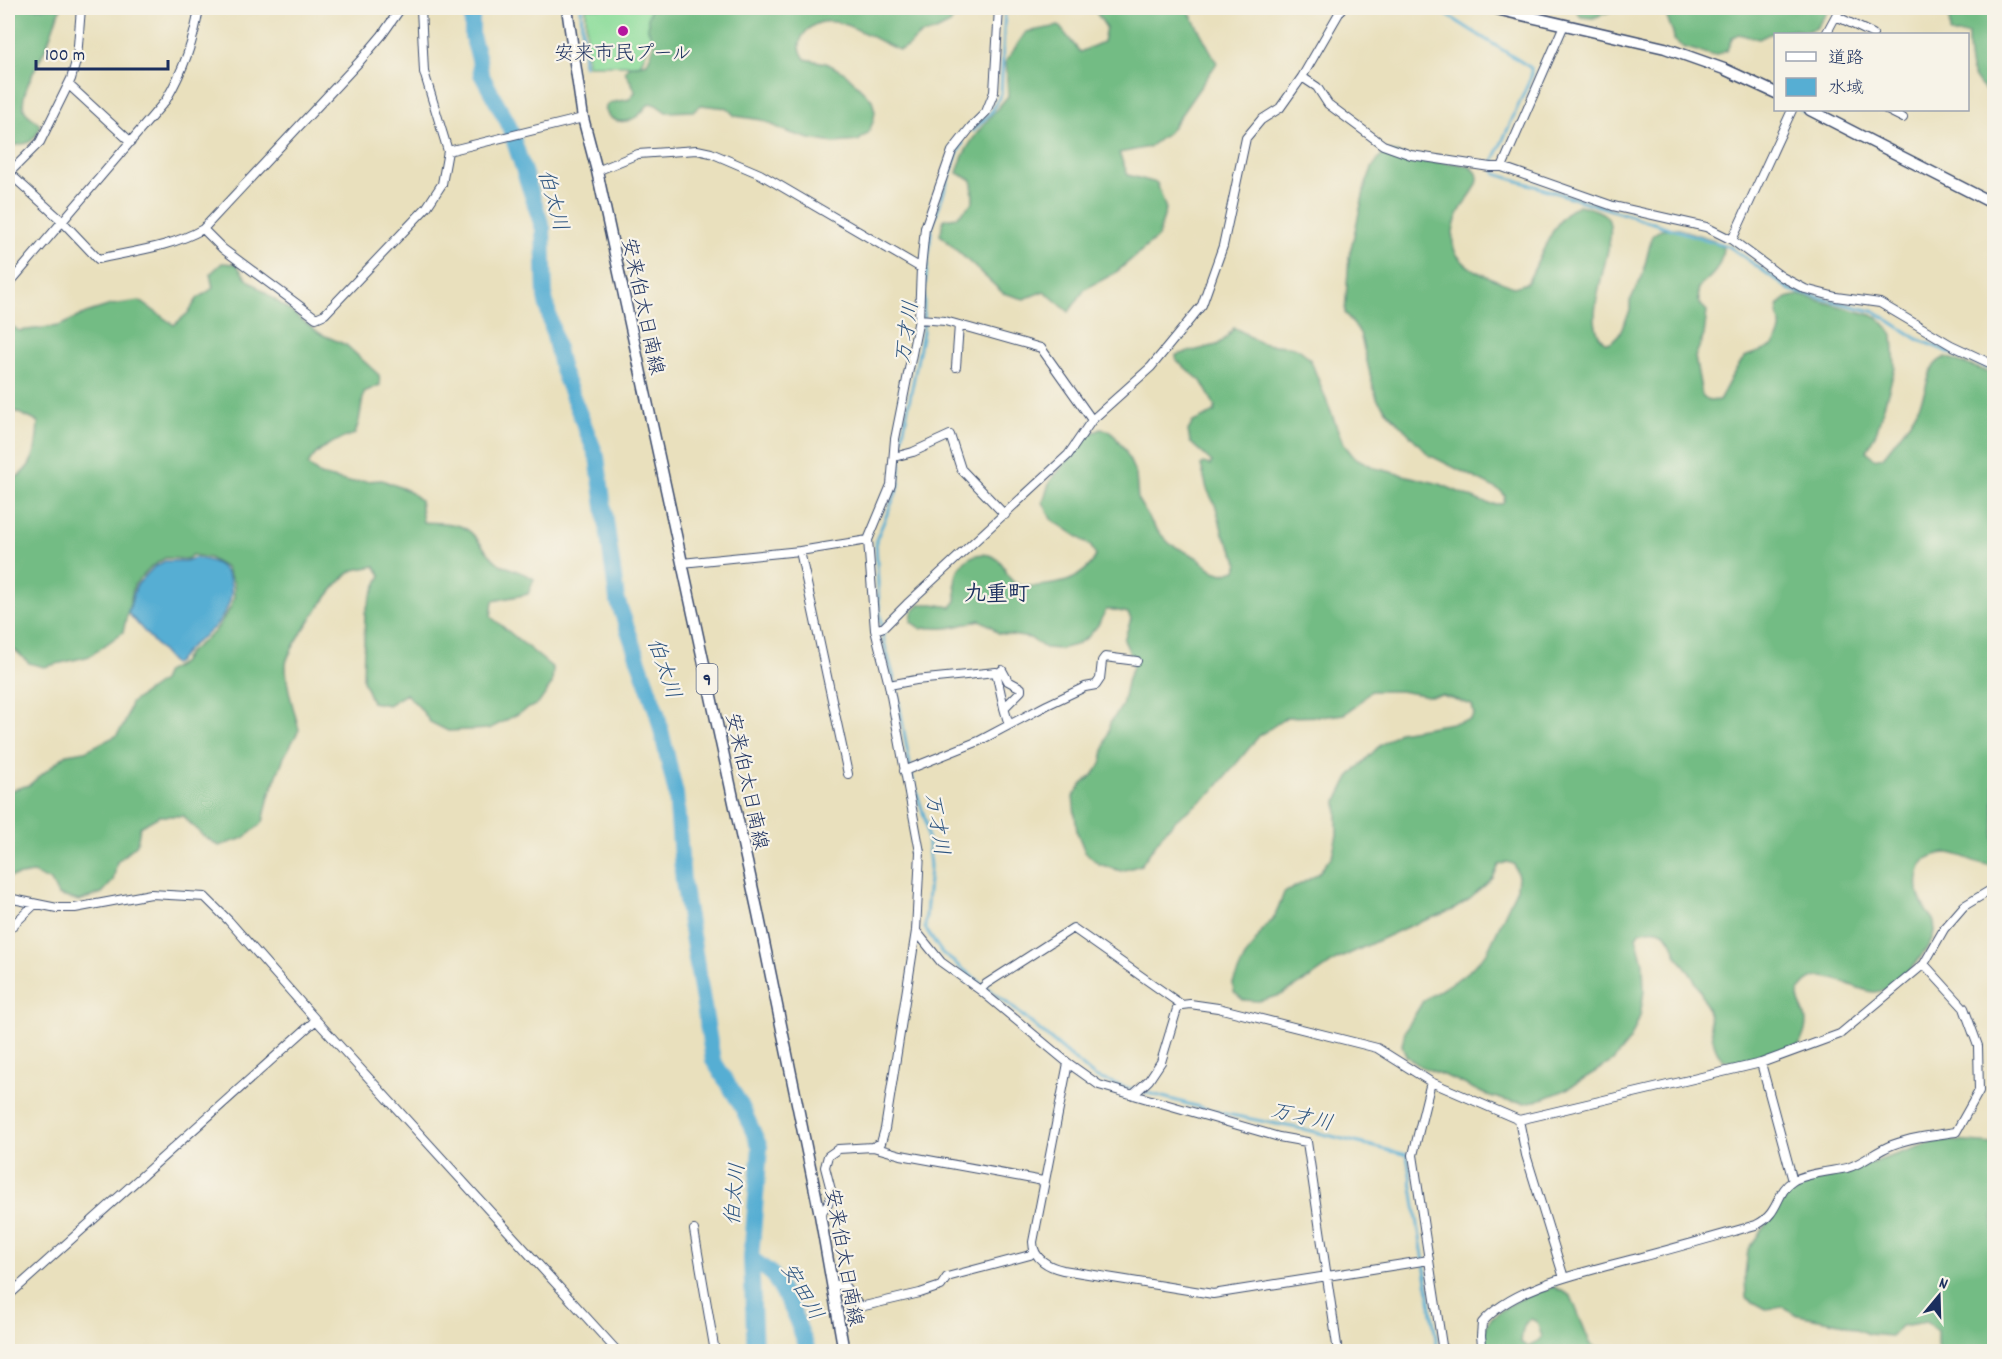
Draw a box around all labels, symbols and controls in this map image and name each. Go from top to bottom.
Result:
marker: 安来市民プール [616,24,630,38]
scale bar [36,33,168,71]
legend [1774,33,1969,111]
place label: 安来市民プール [554,41,692,69]
text: 100 m [45,44,85,69]
text: 道路 [1828,47,1864,72]
text: 水域 [1828,77,1864,102]
water label: 伯太川 [528,166,574,235]
street label: 安来伯太日南線 [613,235,669,378]
water label: 万才川 [890,299,928,366]
district label: 九重町 [964,580,1030,611]
water label: 伯太川 [638,634,687,704]
road number: 9 [696,664,718,694]
street label: 安来伯太日南線 [717,710,773,853]
water label: 万才川 [915,791,955,858]
water label: 万才川 [1267,1097,1335,1141]
water label: 伯太川 [719,1162,755,1227]
street label: 安来伯太日南線 [816,1186,868,1329]
water label: 安田川 [772,1258,829,1327]
north arrow [1909,1266,1969,1326]
text: N [1936,1272,1951,1296]

